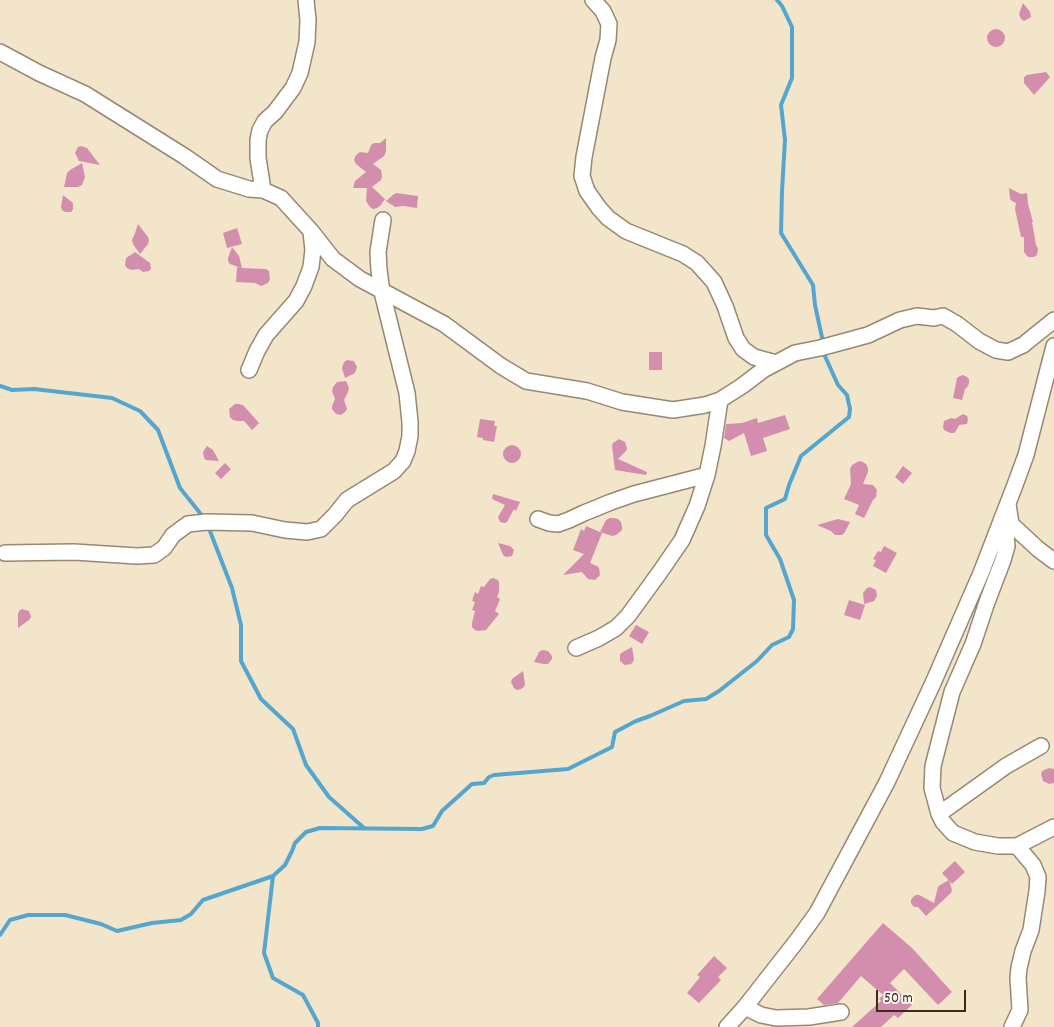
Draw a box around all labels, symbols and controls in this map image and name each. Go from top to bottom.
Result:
scale bar [879,980,969,1012]
text: 50 m [884,988,913,1010]

